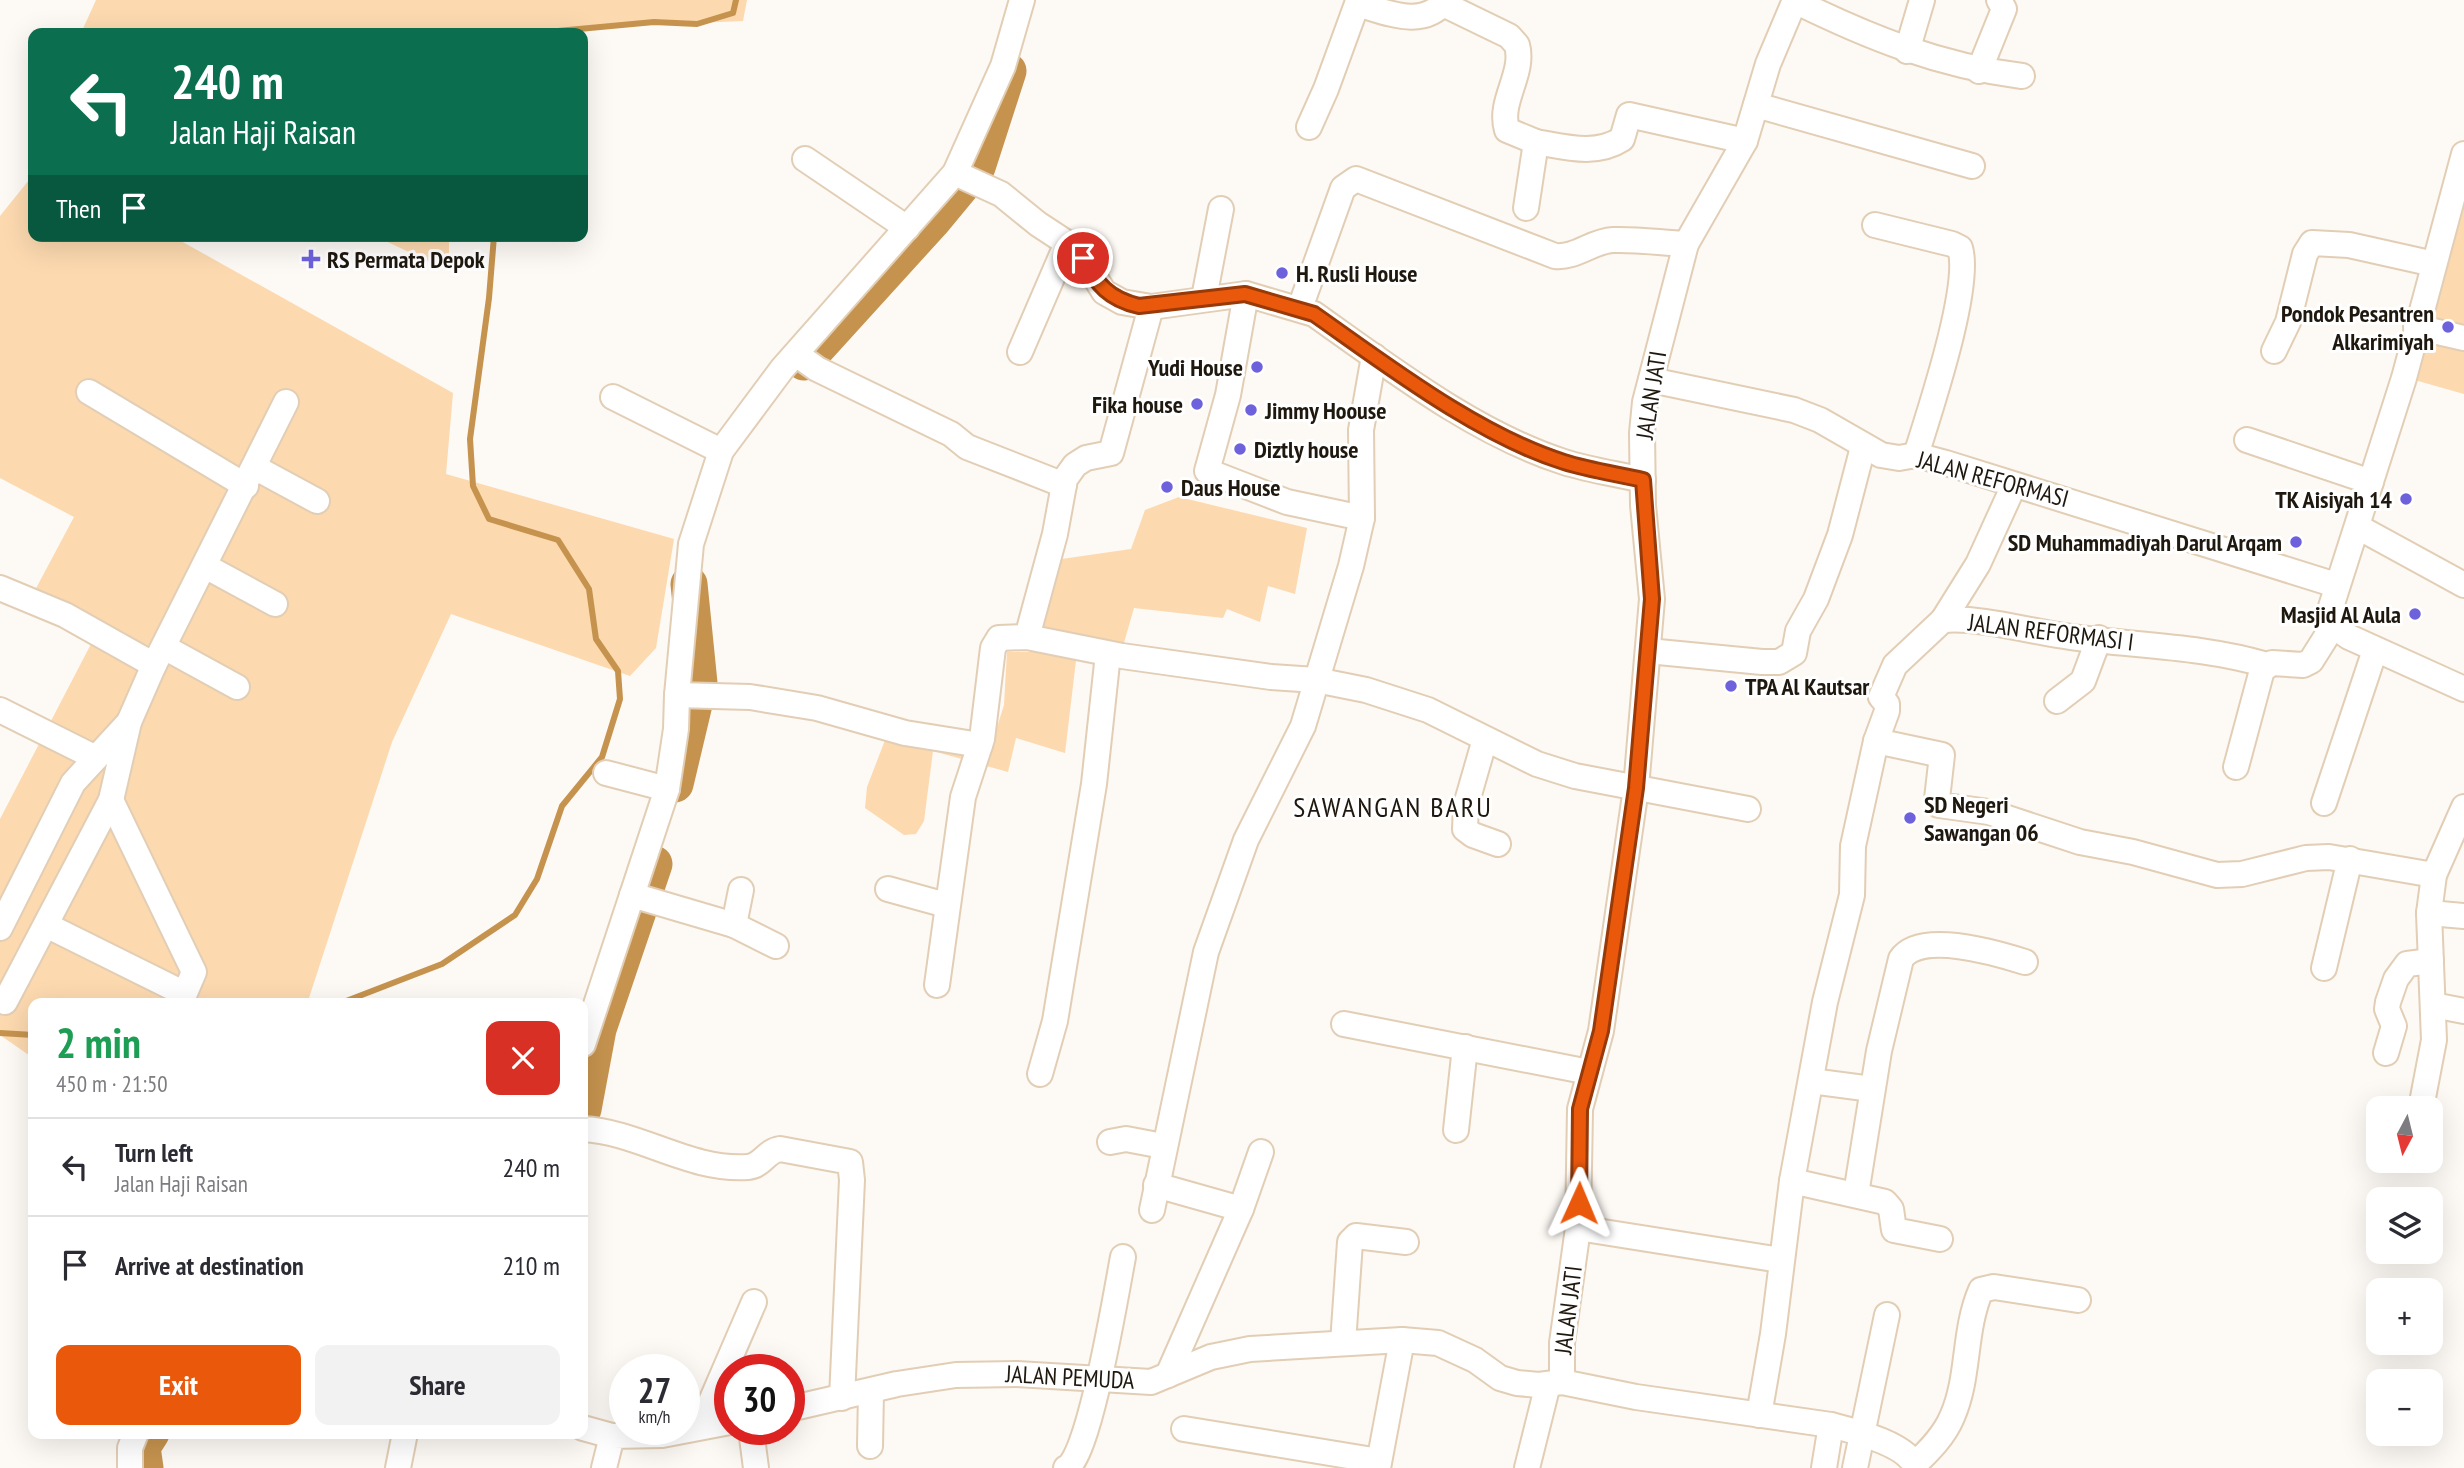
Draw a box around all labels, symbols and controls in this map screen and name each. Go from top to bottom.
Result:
text: 240 m [171,49,284,113]
icon: left [56,56,147,147]
text: Jalan Haji Raisan [171,111,356,153]
icon: arrive [115,189,153,227]
text: Then [56,192,101,225]
pin [1053,228,1113,288]
icon: arrive [1064,239,1102,277]
place label: RS Permata Depok [327,244,485,275]
marker: RS Permata Depok [301,249,321,269]
place label: H. Rusli House [1296,258,1418,289]
marker: H. Rusli House [1274,265,1290,281]
place label: Pondok Pesantren Alkarimiyah [2281,298,2434,357]
marker: Pondok Pesantren Alkarimiyah [2440,319,2456,335]
street label: JALAN JATI [1629,349,1673,442]
place label: Yudi House [1147,352,1243,383]
marker: Yudi House [1249,359,1265,375]
place label: Fika house [1092,389,1183,420]
place label: Jimmy Hoouse [1264,395,1387,426]
marker: Fika house [1189,396,1205,412]
marker: Jimmy Hoouse [1243,402,1259,418]
place label: Diztly house [1254,434,1359,465]
marker: Diztly house [1232,441,1248,457]
street label: JALAN REFORMASI [1913,444,2072,514]
place label: Daus House [1181,472,1281,503]
marker: Daus House [1159,479,1175,495]
place label: TK Aisiyah 14 [2275,484,2393,515]
marker: TK Aisiyah 14 [2398,491,2414,507]
place label: SD Muhammadiyah Darul Arqam [2008,527,2282,558]
marker: SD Muhammadiyah Darul Arqam [2288,534,2304,550]
place label: Masjid Al Aula [2281,599,2401,630]
street label: JALAN REFORMASI I [1966,606,2135,658]
marker: Masjid Al Aula [2407,606,2423,622]
place label: TPA Al Kautsar [1745,671,1870,702]
marker: TPA Al Kautsar [1723,678,1739,694]
district label: SAWANGAN BARU [1293,788,1493,825]
place label: SD Negeri Sawangan 06 [1924,789,2039,848]
marker: SD Negeri Sawangan 06 [1902,810,1918,826]
text: 2 min [56,1015,141,1070]
button: close [486,1021,560,1095]
text: 450 m · 21:50 [56,1069,168,1098]
north arrow [2366,1096,2443,1172]
map controls [2366,1096,2443,1446]
text: Turn left [115,1136,193,1169]
icon: left [56,1148,94,1186]
text: 240 m [502,1151,560,1184]
position arrow [1542,1166,1616,1240]
text: Jalan Haji Raisan [115,1169,248,1198]
button: layers [2366,1187,2443,1264]
icon: arrive [56,1246,94,1284]
text: Arrive at destination [115,1249,304,1282]
text: 210 m [502,1249,560,1282]
street label: JALAN JATI [1547,1264,1589,1357]
button: + [2366,1278,2443,1355]
button: Exit [56,1345,301,1425]
button: Share [315,1345,560,1425]
speed limit sign: 30 [714,1354,805,1445]
street label: JALAN PEMUDA [1004,1358,1136,1396]
text: 27 [638,1367,671,1413]
button: − [2366,1369,2443,1446]
text: km/h [639,1405,670,1428]

